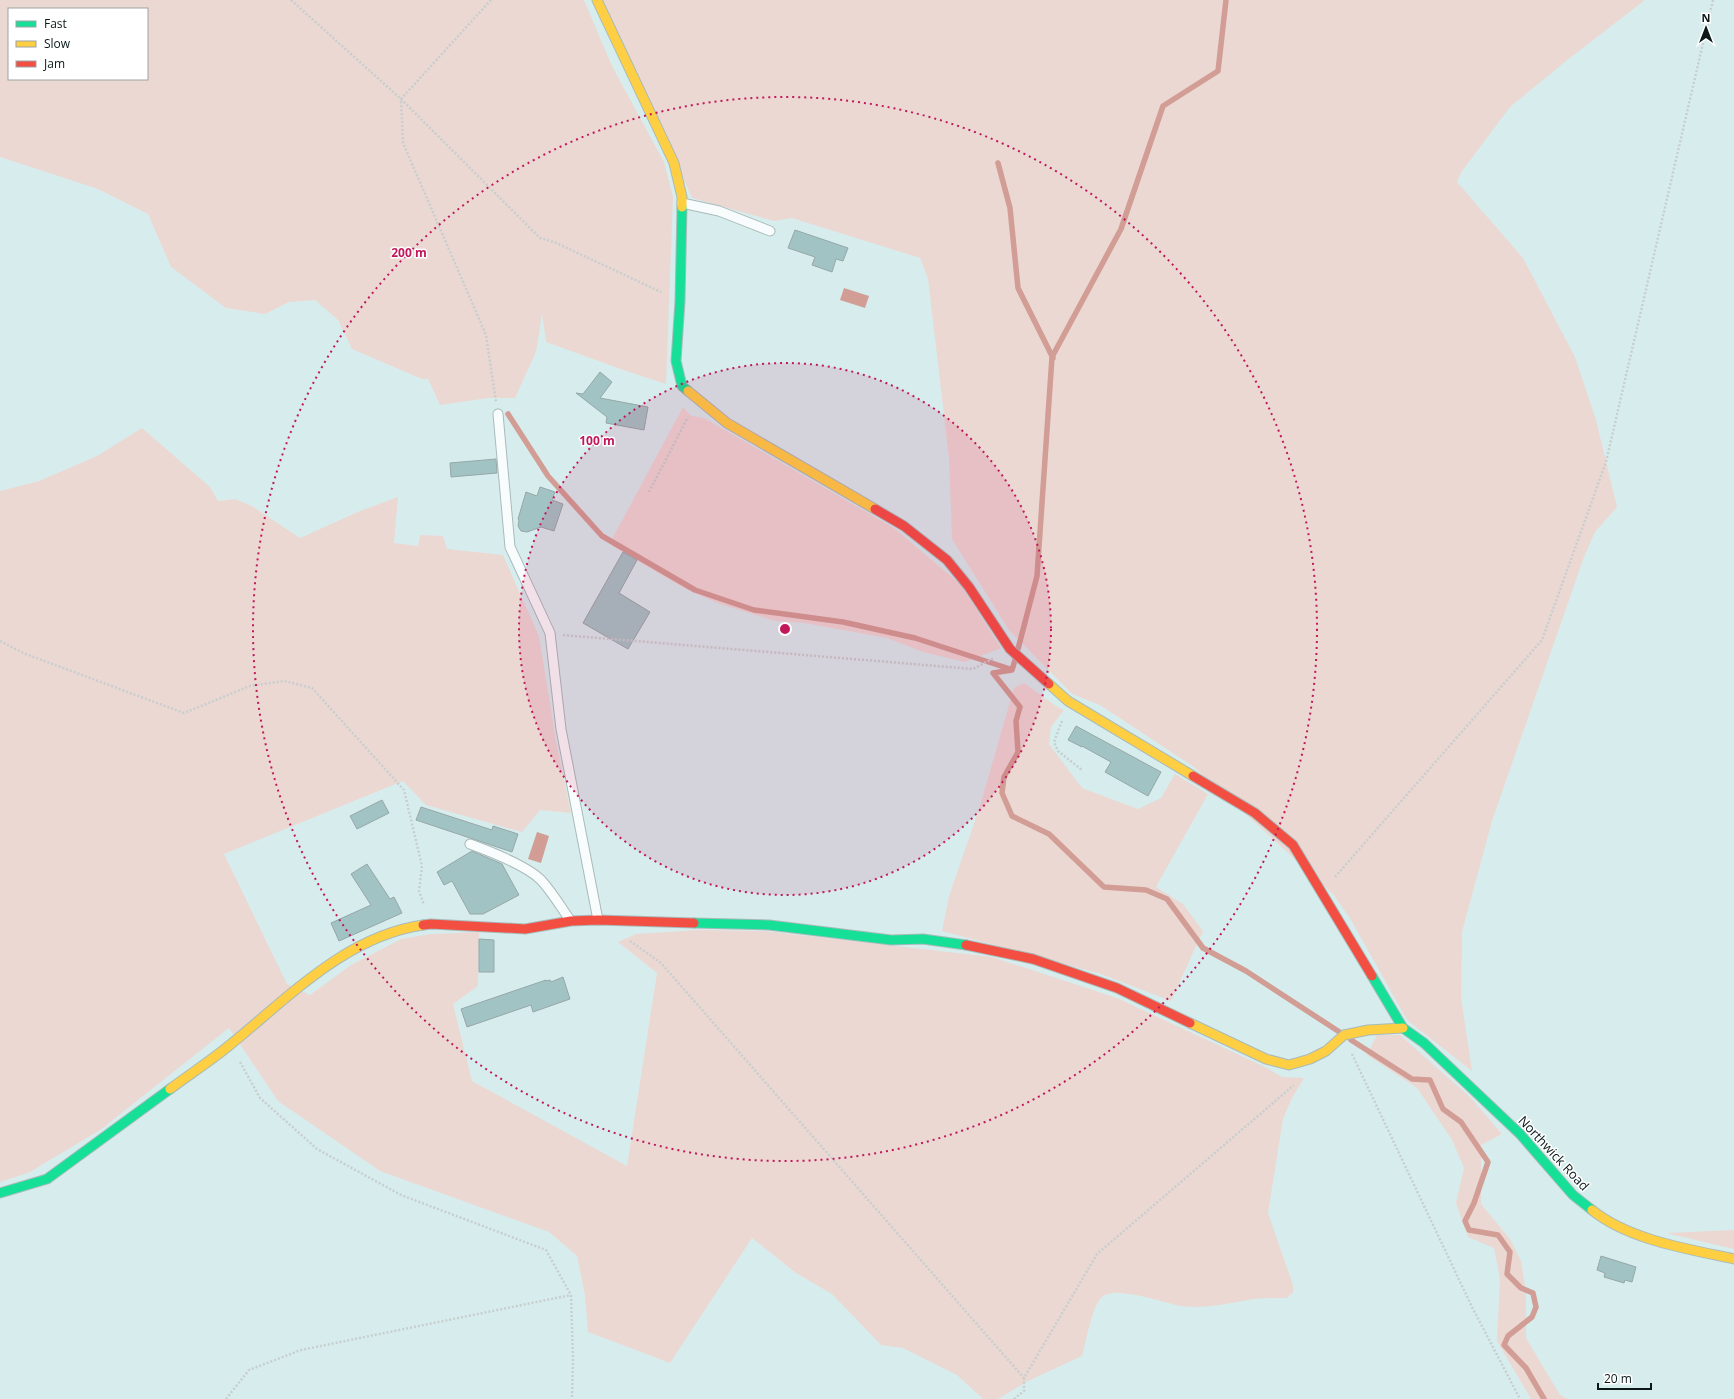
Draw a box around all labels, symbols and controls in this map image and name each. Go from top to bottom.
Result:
legend [8,8,148,80]
north arrow [1686,8,1726,48]
text: N [1702,10,1710,25]
text: Fast [44,15,67,32]
text: Slow [44,35,71,52]
text: Jam [43,55,65,72]
text: 200 m [391,244,427,261]
text: 100 m [579,432,615,449]
centre of rings [778,622,792,636]
street label: Northwick Road [1515,1112,1593,1194]
scale bar [1598,1365,1651,1391]
text: 20 m [1604,1370,1632,1387]

